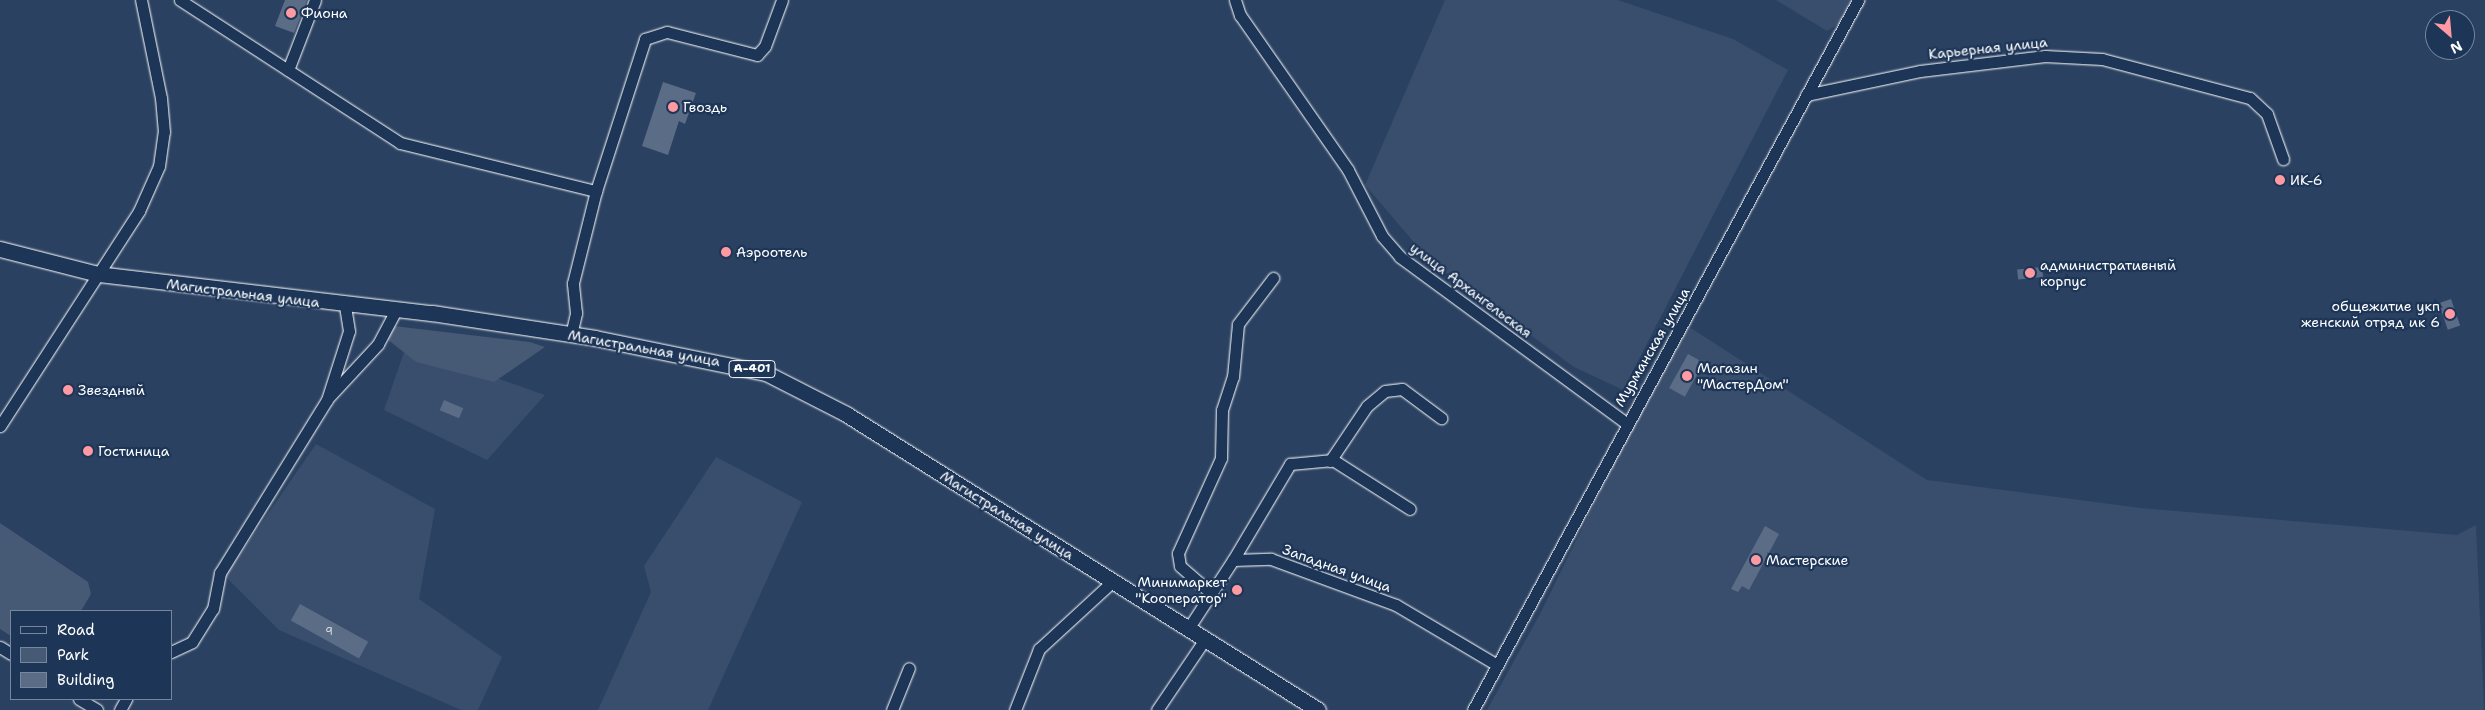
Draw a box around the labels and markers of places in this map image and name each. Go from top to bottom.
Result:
place label: Фиона [301,5,348,21]
marker: Фиона [285,7,297,19]
place label: Гвоздь [683,99,727,115]
marker: Гвоздь [667,101,679,113]
place label: ИК-6 [2290,172,2323,188]
marker: ИК-6 [2274,174,2286,186]
place label: Аэроотель [736,244,807,260]
marker: Аэроотель [720,246,732,258]
place label: административный корпус [2040,257,2176,290]
marker: административный корпус [2024,267,2036,279]
place label: общежитие укп женский отряд ик 6 [2301,298,2440,331]
marker: общежитие укп женский отряд ик 6 [2444,308,2456,320]
place label: Магазин "МастерДом" [1697,360,1789,392]
marker: Магазин "МастерДом" [1681,370,1693,382]
place label: Звездный [78,382,145,398]
marker: Звездный [62,384,74,396]
place label: Гостиница [98,443,169,459]
marker: Гостиница [82,445,94,457]
place label: Мастерские [1766,552,1848,568]
marker: Мастерские [1750,554,1762,566]
place label: Минимаркет "Кооператор" [1135,574,1227,606]
marker: Минимаркет "Кооператор" [1231,584,1243,596]

